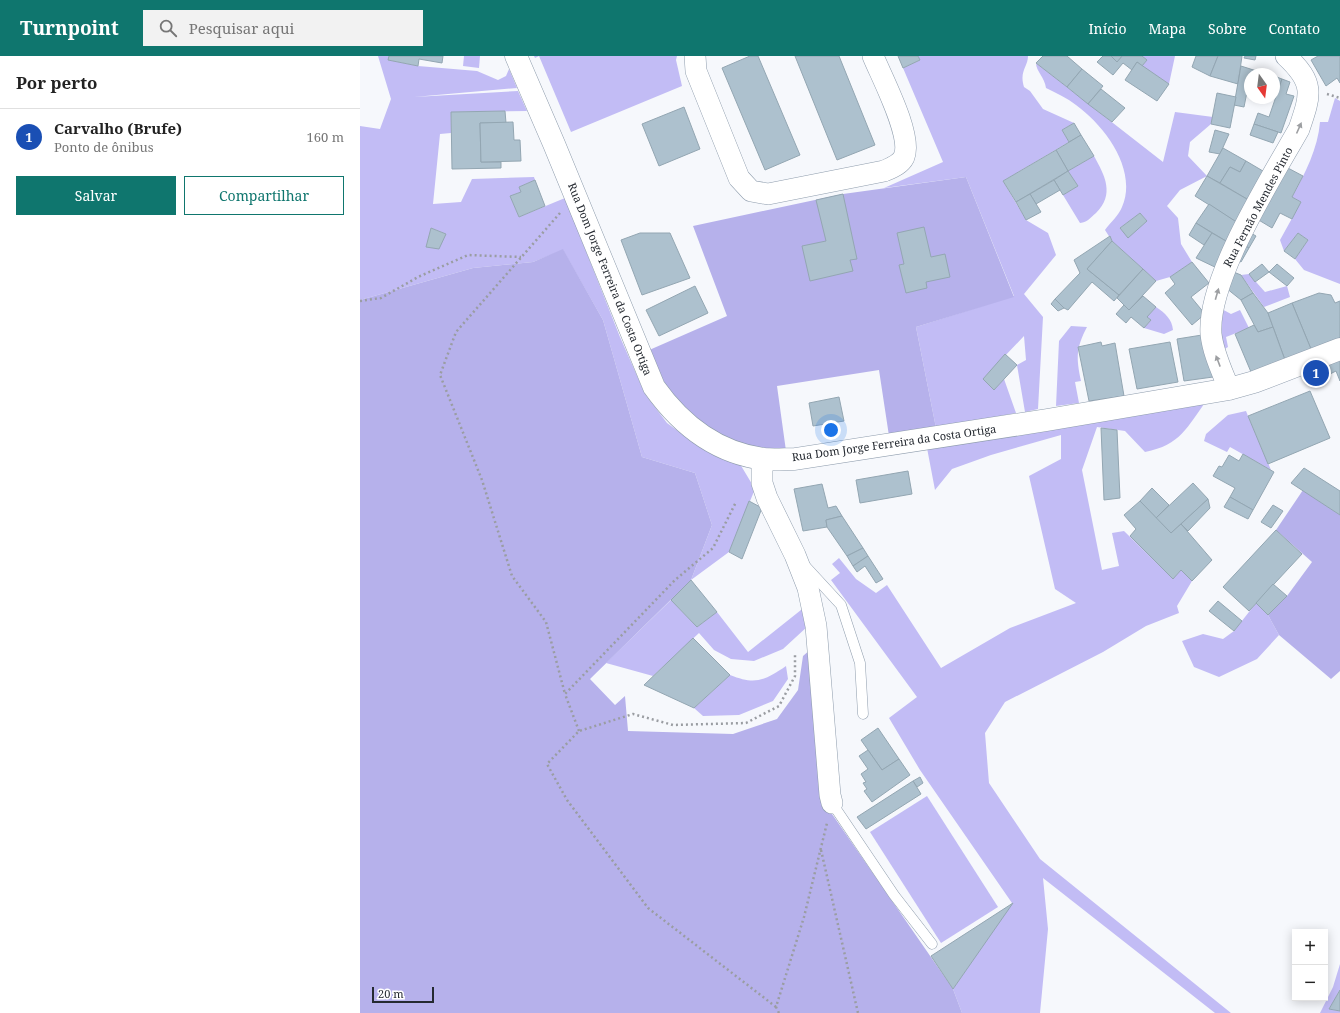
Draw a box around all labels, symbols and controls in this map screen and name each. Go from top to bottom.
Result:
search box [143,10,423,46]
text: Turnpoint [20,15,119,41]
icon: search [157,17,179,39]
text: Pesquisar aqui [189,18,294,38]
text: Início [1088,19,1127,38]
text: Mapa [1149,19,1186,38]
text: Sobre [1208,19,1246,38]
text: Contato [1268,19,1320,38]
north arrow [1244,68,1280,104]
text: Por perto [16,71,98,94]
text: Carvalho (Brufe) [54,118,182,138]
one-way arrow [1296,122,1302,133]
text: 1 [25,128,33,146]
text: 160 m [307,128,344,146]
text: Ponto de ônibus [54,138,154,156]
street label: Rua Fernão Mendes Pinto [1219,144,1296,269]
button: Salvar [16,176,176,215]
button: Compartilhar [184,176,344,215]
street label: Rua Dom Jorge Ferreira da Costa Ortiga [565,180,656,377]
one-way arrow [1214,288,1220,300]
one-way arrow [1215,355,1221,367]
pin: 1 [1303,358,1329,388]
your location [821,420,841,440]
street label: Rua Dom Jorge Ferreira da Costa Ortiga [791,421,997,464]
map controls [1292,929,1328,1001]
button: + [1292,929,1328,965]
button: − [1292,965,1328,1001]
scale bar [372,985,434,1004]
text: 20 m [378,986,404,1001]

